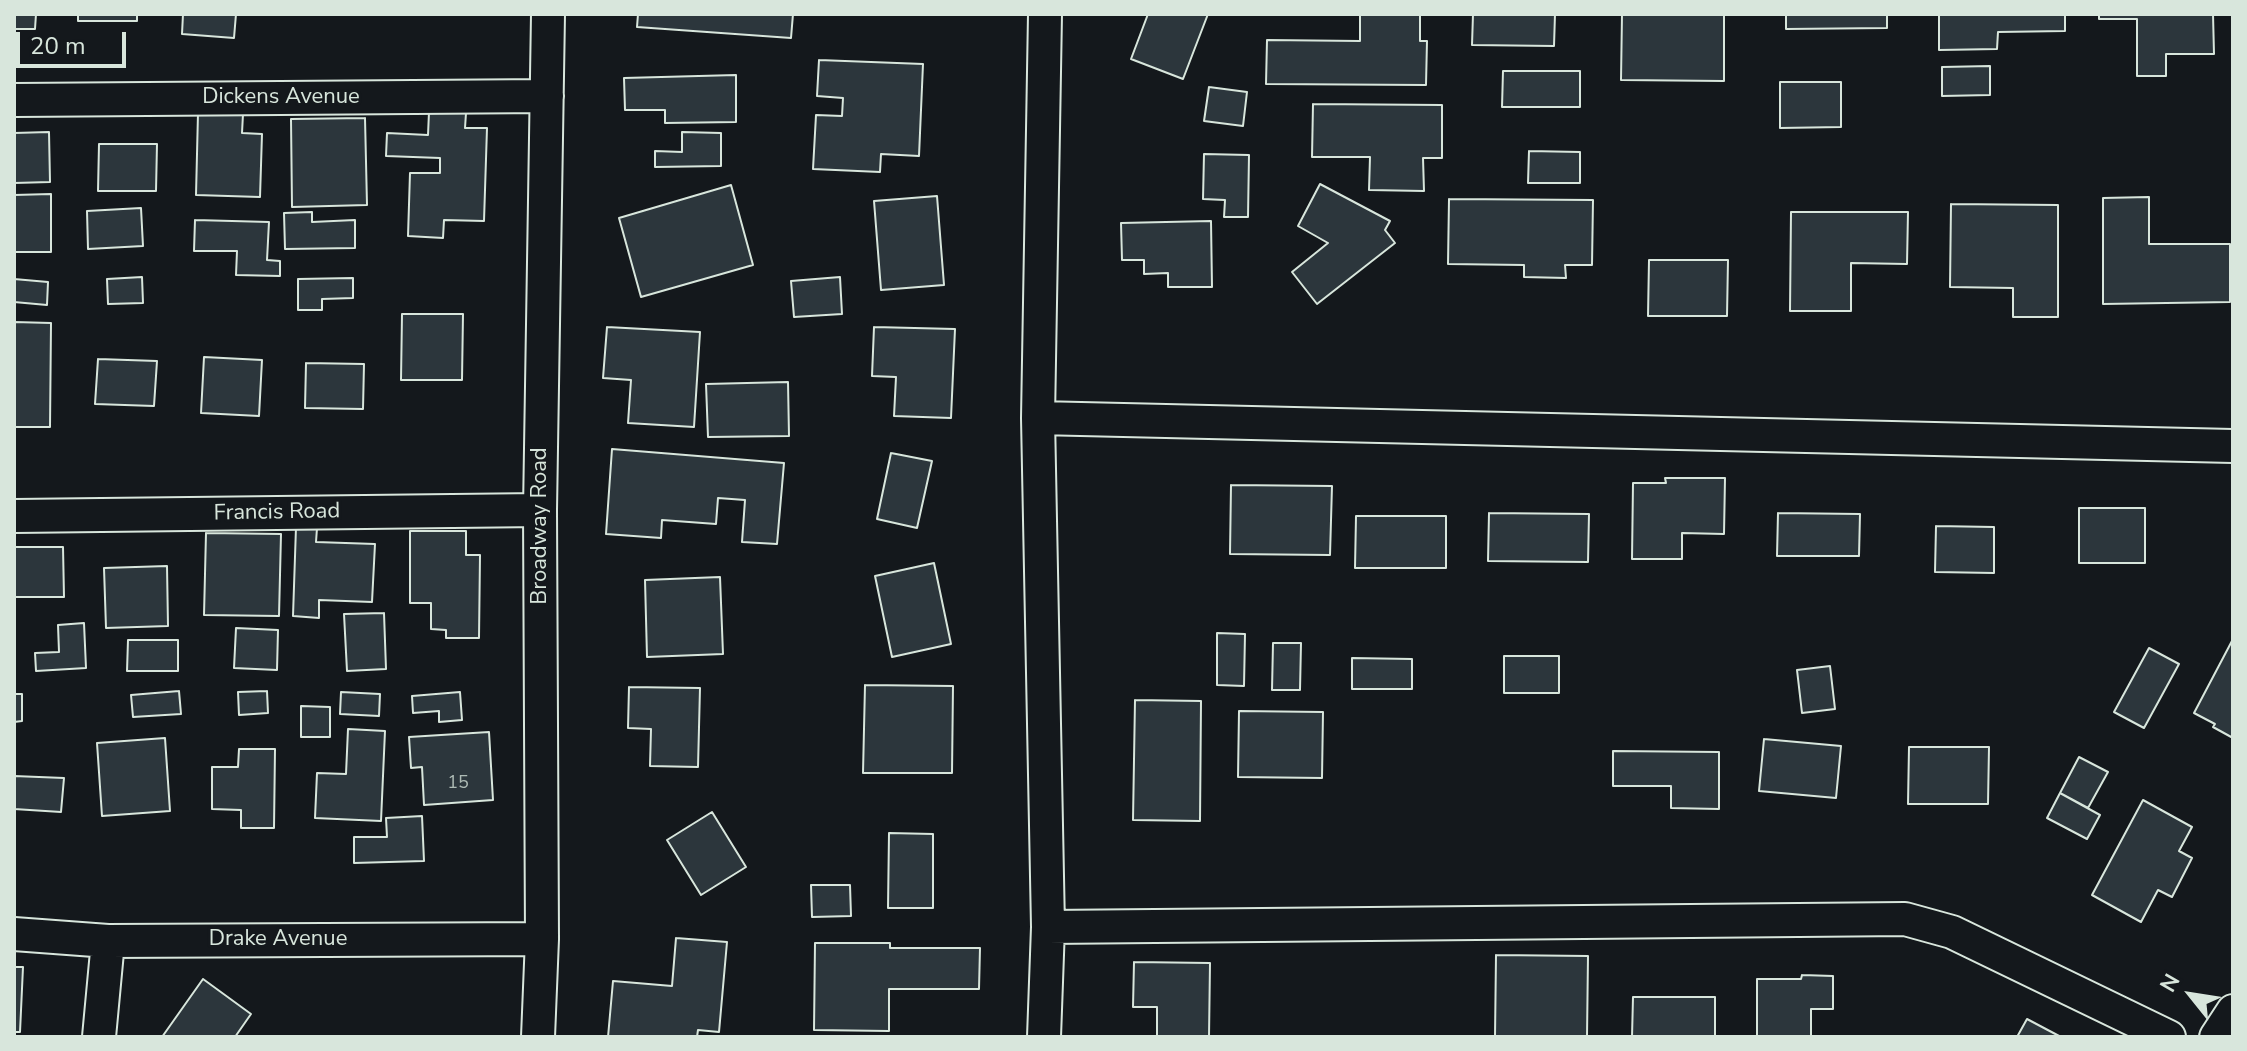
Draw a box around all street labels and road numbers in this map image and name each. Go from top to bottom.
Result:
street label: Dickens Avenue [202,85,360,111]
street label: Broadway Road [528,447,554,605]
street label: Francis Road [214,499,340,527]
street label: Drake Avenue [209,927,347,953]

